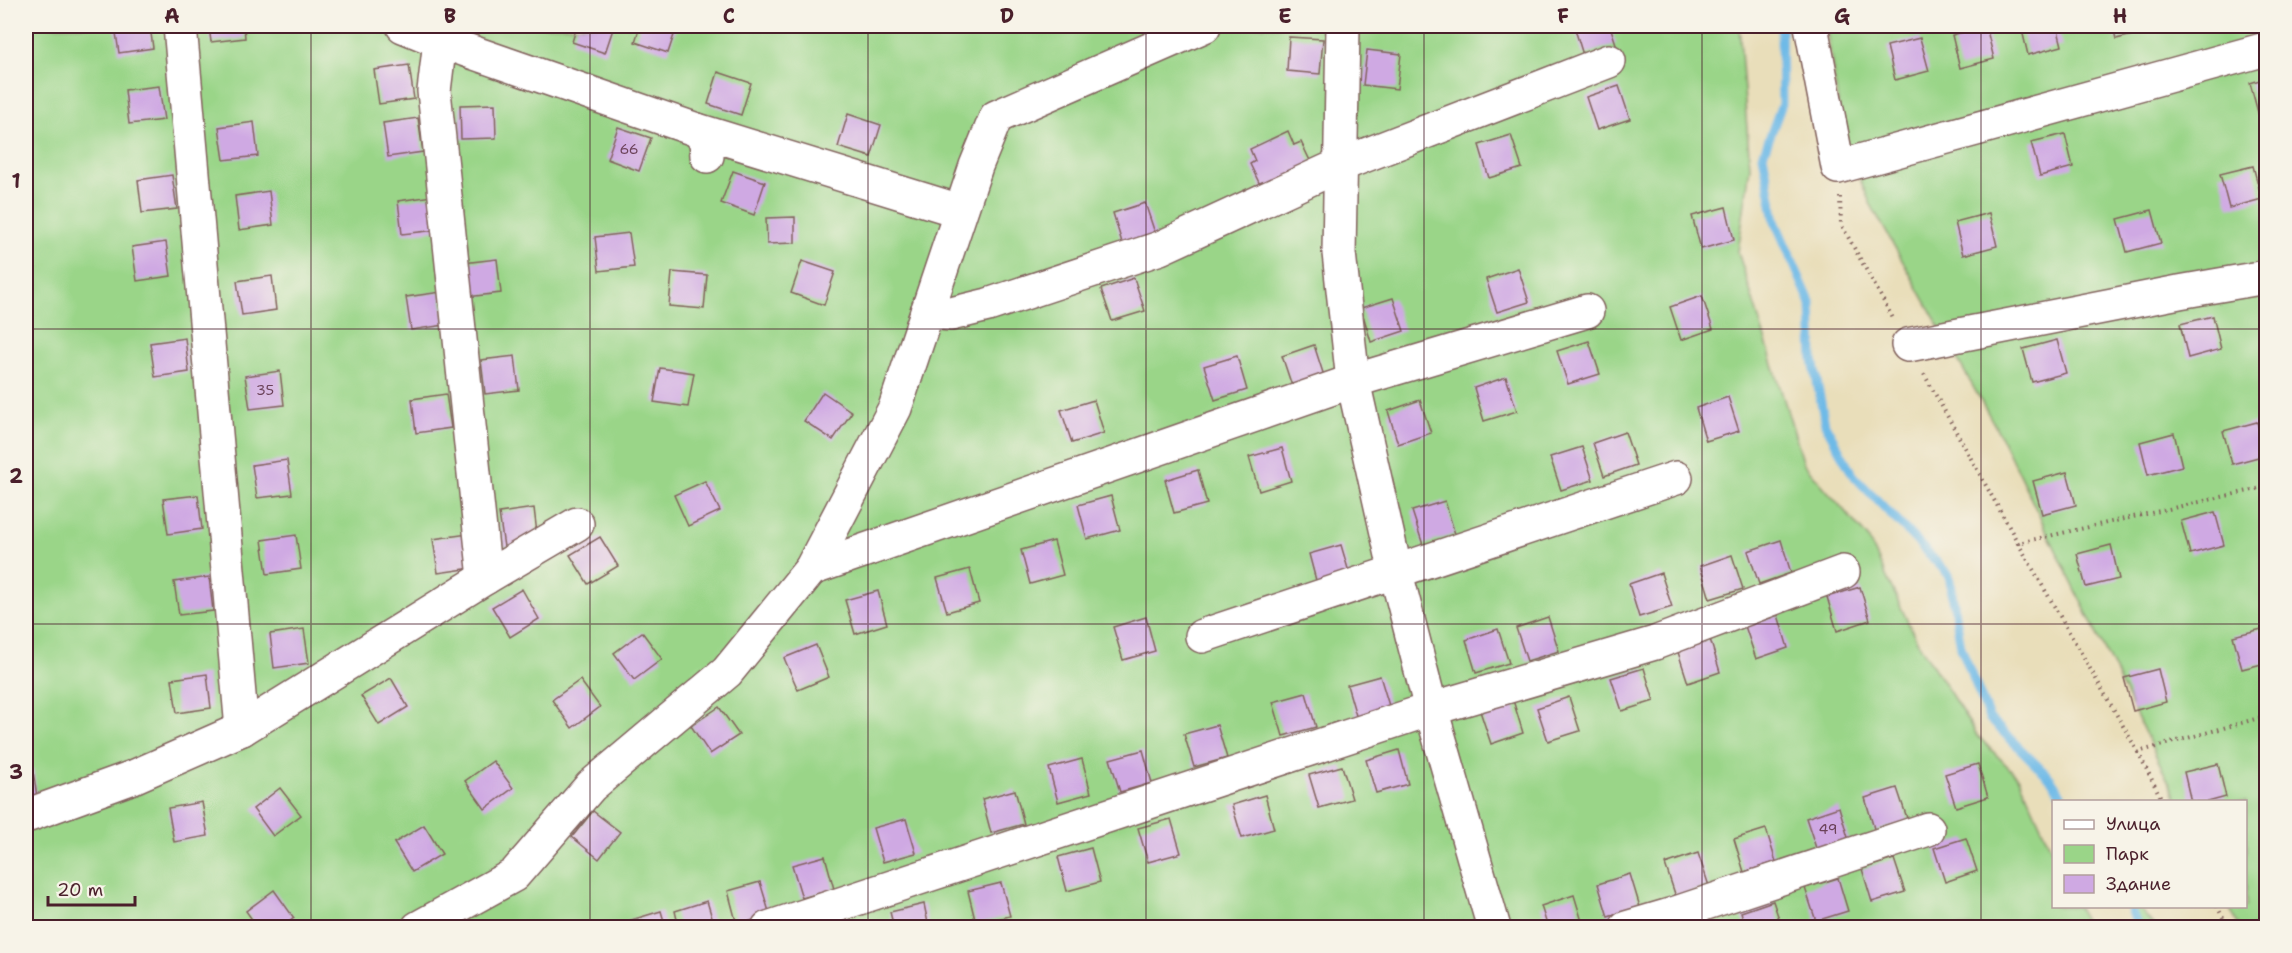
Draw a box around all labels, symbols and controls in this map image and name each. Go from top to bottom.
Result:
text: A [164,3,180,29]
text: B [444,3,456,29]
text: C [723,3,735,29]
text: D [1000,3,1014,29]
text: E [1278,3,1292,29]
text: F [1557,3,1569,29]
text: G [1834,3,1850,29]
text: H [2113,3,2127,29]
house number: 66 [619,140,639,158]
text: 1 [11,168,21,194]
house number: 35 [256,381,274,399]
text: 2 [9,463,23,489]
text: 3 [9,759,23,785]
legend [2052,800,2247,908]
text: Улица [2106,812,2160,836]
house number: 49 [1819,820,1838,838]
text: Парк [2106,842,2149,866]
scale bar [48,869,135,907]
text: Здание [2106,872,2171,896]
text: 20 m [57,878,103,902]

